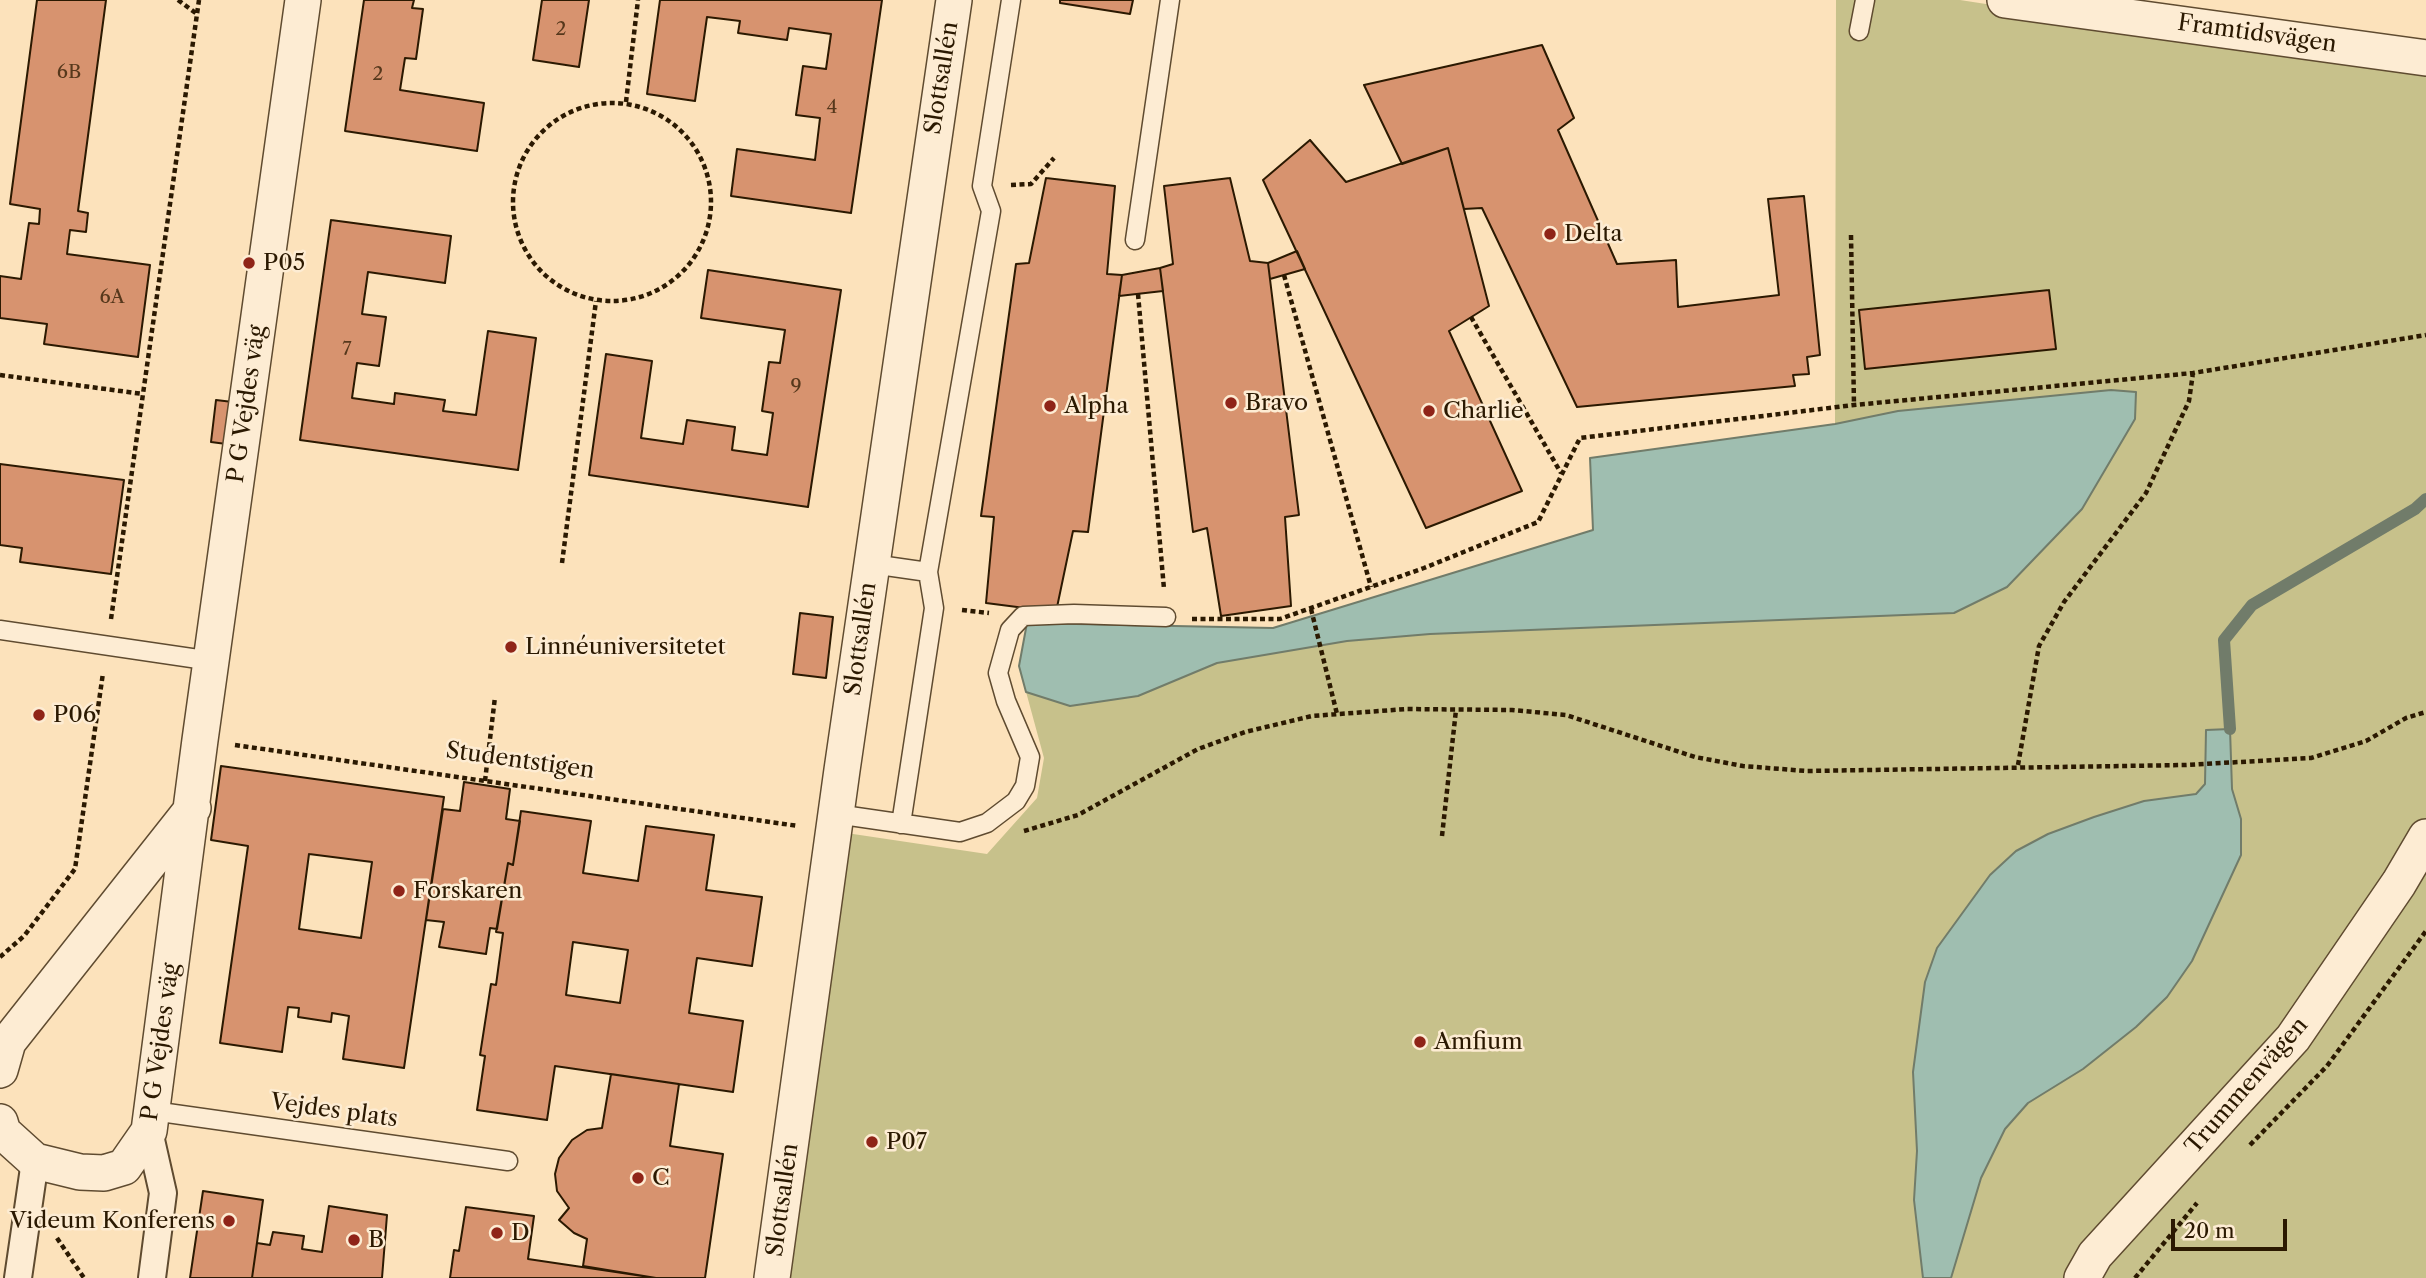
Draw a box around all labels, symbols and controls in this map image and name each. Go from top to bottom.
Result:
street label: Framtidsvägen [2176,9,2338,59]
house number: 2 [556,19,566,41]
street label: Slottsallén [919,20,965,136]
house number: 6B [57,62,81,84]
house number: 2 [373,64,383,86]
house number: 4 [827,97,837,119]
place label: Delta [1564,220,1623,248]
marker: Delta [1542,226,1558,242]
place label: P05 [263,249,305,277]
marker: P05 [241,255,257,271]
house number: 6A [99,287,125,309]
street label: P G Vejdes väg [222,323,272,485]
house number: 7 [342,339,352,361]
house number: 9 [790,376,802,398]
place label: Bravo [1245,389,1308,417]
place label: Alpha [1064,392,1129,420]
marker: Bravo [1223,395,1239,411]
place label: Charlie [1443,397,1524,425]
marker: Alpha [1042,398,1058,414]
marker: Charlie [1421,403,1437,419]
street label: Slottsallén [839,581,883,697]
place label: Linnéuniversitetet [525,633,726,661]
marker: Linnéuniversitetet [503,639,519,655]
place label: P06 [53,701,96,729]
marker: P06 [31,707,47,723]
street label: Studentstigen [444,737,596,785]
place label: Forskaren [413,877,522,905]
marker: Forskaren [391,883,407,899]
street label: P G Vejdes väg [136,961,186,1123]
street label: Trummenvägen [2180,1012,2314,1160]
place label: Amfium [1434,1028,1523,1056]
marker: Amfium [1412,1034,1428,1050]
street label: Vejdes plats [269,1088,399,1134]
place label: P07 [886,1128,927,1156]
marker: P07 [864,1134,880,1150]
street label: Slottsallén [761,1142,805,1258]
place label: C [652,1164,670,1192]
marker: C [630,1170,646,1186]
scale bar [2174,1204,2290,1248]
place label: Videum Konferens [10,1207,215,1235]
marker: Videum Konferens [221,1213,237,1229]
text: 20 m [2184,1218,2235,1243]
place label: D [511,1219,530,1247]
marker: D [489,1225,505,1241]
place label: B [368,1226,384,1254]
marker: B [346,1232,362,1248]

